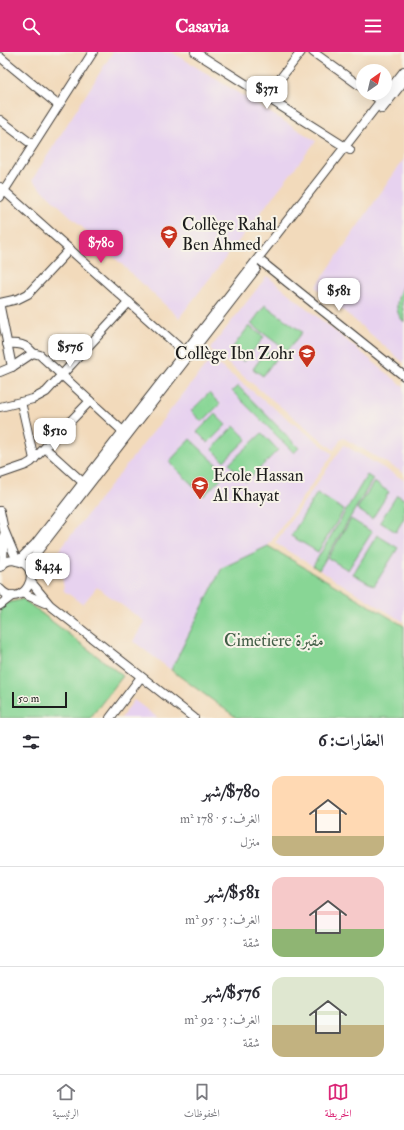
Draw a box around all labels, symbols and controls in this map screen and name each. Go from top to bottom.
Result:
icon: search [20,15,42,37]
text: Casavia [175,15,229,38]
icon: menu [362,15,384,37]
north arrow [356,64,392,100]
map controls [356,64,392,100]
pin: $371 [243,76,291,110]
text: $371 [256,81,278,97]
place label: Collège Rahal Ben Ahmed [182,214,277,255]
school or university icon: Collège Rahal Ben Ahmed [159,224,179,249]
pin: $780 [77,230,125,264]
text: $780 [88,235,114,251]
pin: $581 [315,278,363,312]
text: $581 [327,283,351,299]
pin: $576 [46,334,94,368]
text: $576 [57,339,83,355]
place label: Collège Ibn Zohr [175,343,295,364]
school or university icon: Collège Ibn Zohr [297,343,317,368]
pin: $510 [31,418,79,452]
text: $510 [43,423,67,439]
place label: Ecole Hassan Al Khayat [212,465,304,507]
school or university icon: Ecole Hassan Al Khayat [190,475,210,500]
pin: $434 [24,553,72,587]
text: $434 [35,558,61,574]
park label: Cimetiere مقبرة [224,630,324,651]
scale bar [12,690,67,709]
text: 50 m [18,692,39,705]
text: العقارات: 6 [318,730,384,751]
icon: filters [20,731,42,753]
text: $780/شهر [202,781,260,802]
icon: home [304,792,352,840]
text: الغرف: 5 · 178 m² [180,811,260,827]
text: منزل [240,834,260,850]
text: $581/شهر [205,882,260,903]
icon: home [304,893,352,941]
text: الغرف: 3 · 95 m² [185,912,260,928]
text: شقة [243,935,260,951]
text: $576/شهر [203,982,260,1003]
icon: home [304,993,352,1041]
text: الغرف: 3 · 92 m² [184,1012,260,1028]
text: شقة [243,1035,260,1051]
tab: الرئيسية [52,1081,79,1124]
tab: المحفوظات [184,1081,220,1124]
tab: الخريطة [325,1081,352,1124]

